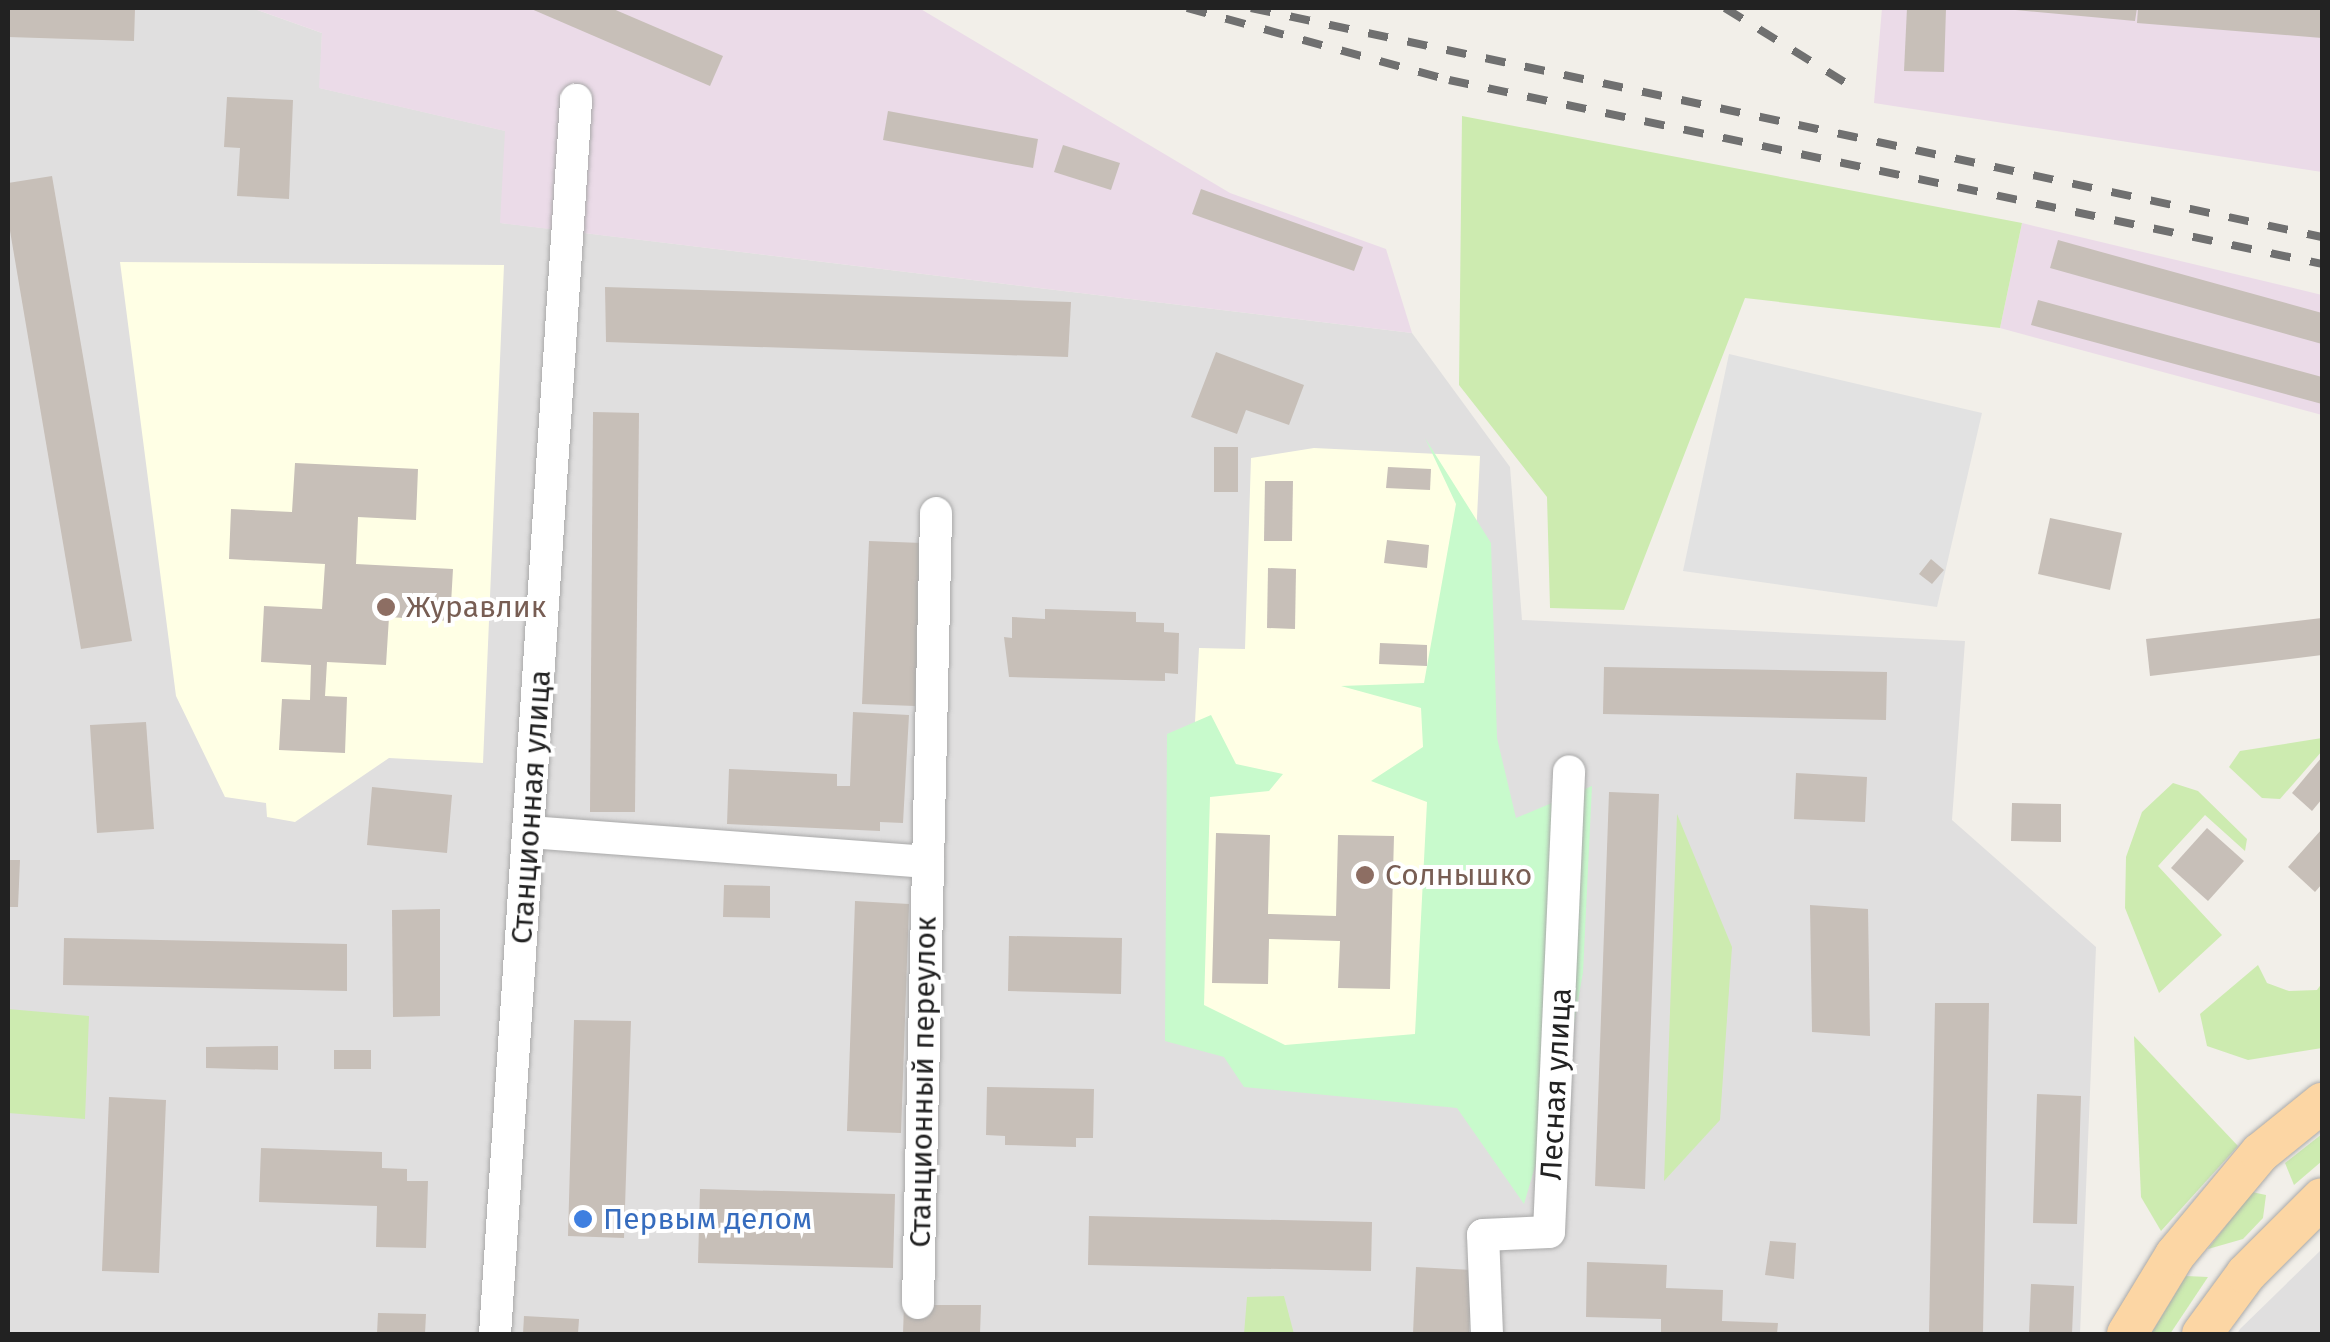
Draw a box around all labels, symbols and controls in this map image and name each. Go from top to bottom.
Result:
place label: Журавлик [406,589,546,625]
marker: Журавлик [375,596,397,618]
street label: Станционная улица [503,669,559,945]
place label: Солнышко [1385,857,1532,893]
marker: Солнышко [1354,864,1376,886]
street label: Станционный переулок [902,916,944,1248]
street label: Лесная улица [1533,987,1579,1181]
place label: Первым делом [603,1201,812,1237]
marker: Первым делом [572,1208,594,1230]

